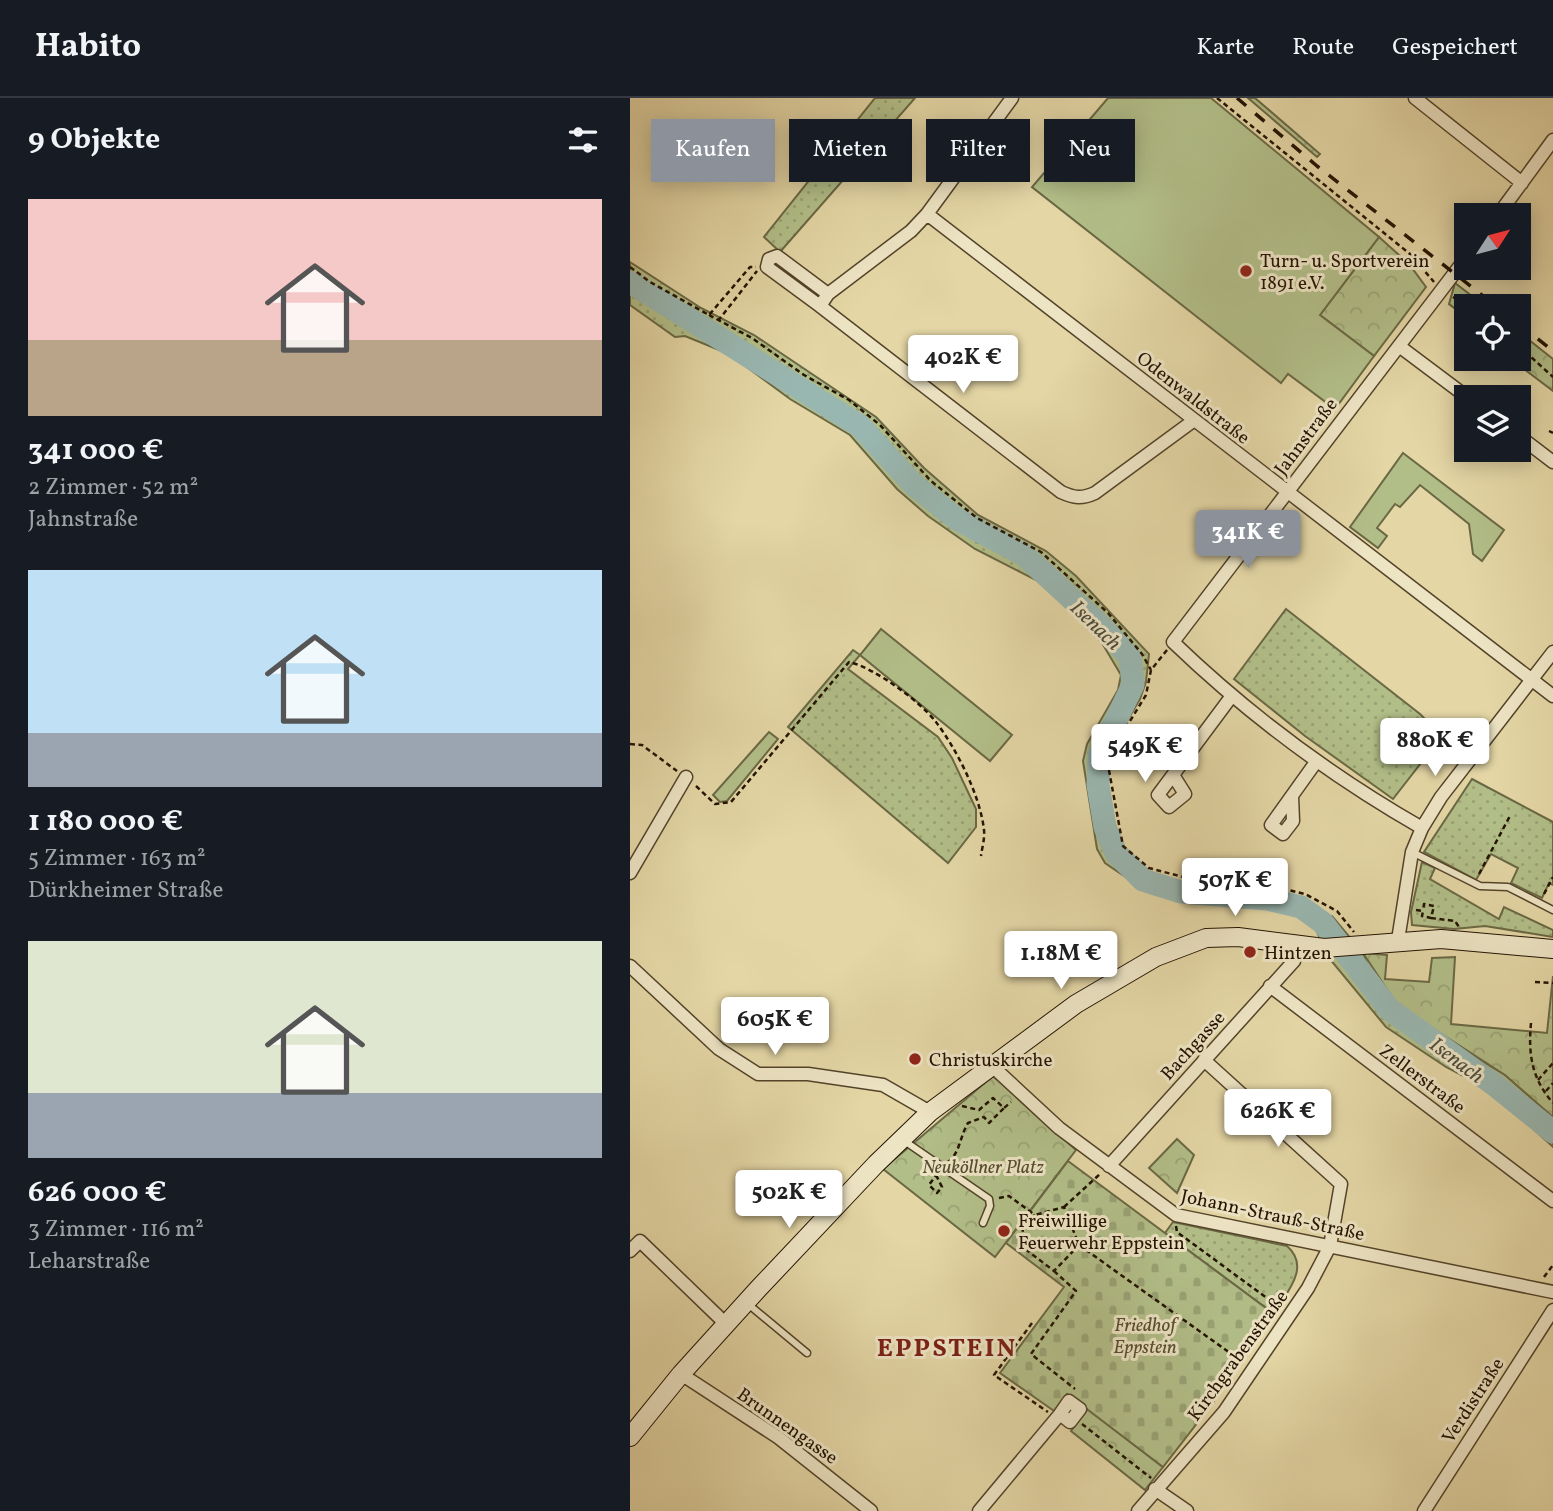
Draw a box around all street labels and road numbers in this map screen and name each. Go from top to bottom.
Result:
street label: Odenwaldstraße [1131,346,1255,451]
street label: Jahnstraße [1269,393,1344,481]
street label: Bachgasse [1155,1006,1232,1087]
street label: Zellerstraße [1373,1039,1470,1121]
street label: Johann-Strauß-Straße [1178,1184,1367,1248]
street label: Kirchgrabenstraße [1182,1285,1295,1427]
street label: Verdistraße [1436,1353,1511,1449]
street label: Brunnengasse [731,1382,843,1471]

